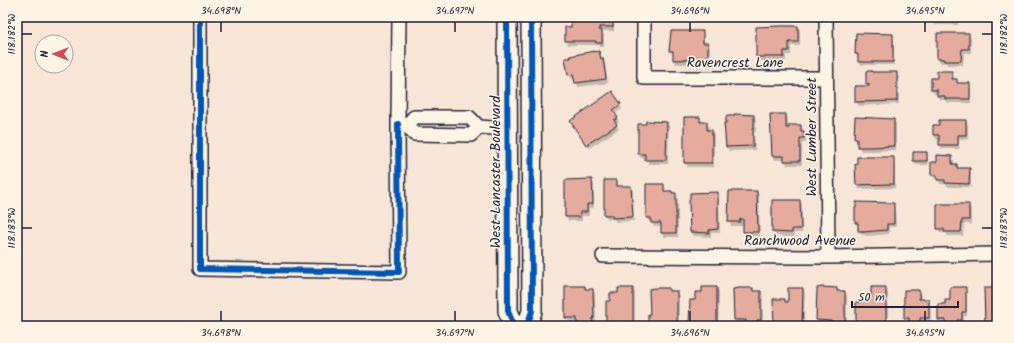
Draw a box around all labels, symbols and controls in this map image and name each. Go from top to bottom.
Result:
text: 34.698°N [201,3,241,19]
text: 34.697°N [436,3,475,19]
text: 34.696°N [670,3,710,19]
text: 34.695°N [905,3,945,19]
text: 118.182°W [4,13,20,54]
text: 118.182°W [996,13,1012,54]
north arrow [34,34,74,74]
text: N [36,50,54,57]
street label: Ravencrest Lane [687,52,784,74]
street label: West Lumber Street [801,77,823,197]
street label: West Lancaster Boulevard [485,95,507,248]
text: 118.183°W [4,207,20,248]
text: 118.183°W [996,207,1012,248]
street label: Ranchwood Avenue [744,230,857,252]
scale bar [852,283,958,309]
text: 50 m [858,288,885,307]
text: 34.698°N [201,325,241,341]
text: 34.697°N [436,325,475,341]
text: 34.696°N [670,325,710,341]
text: 34.695°N [905,325,945,341]

